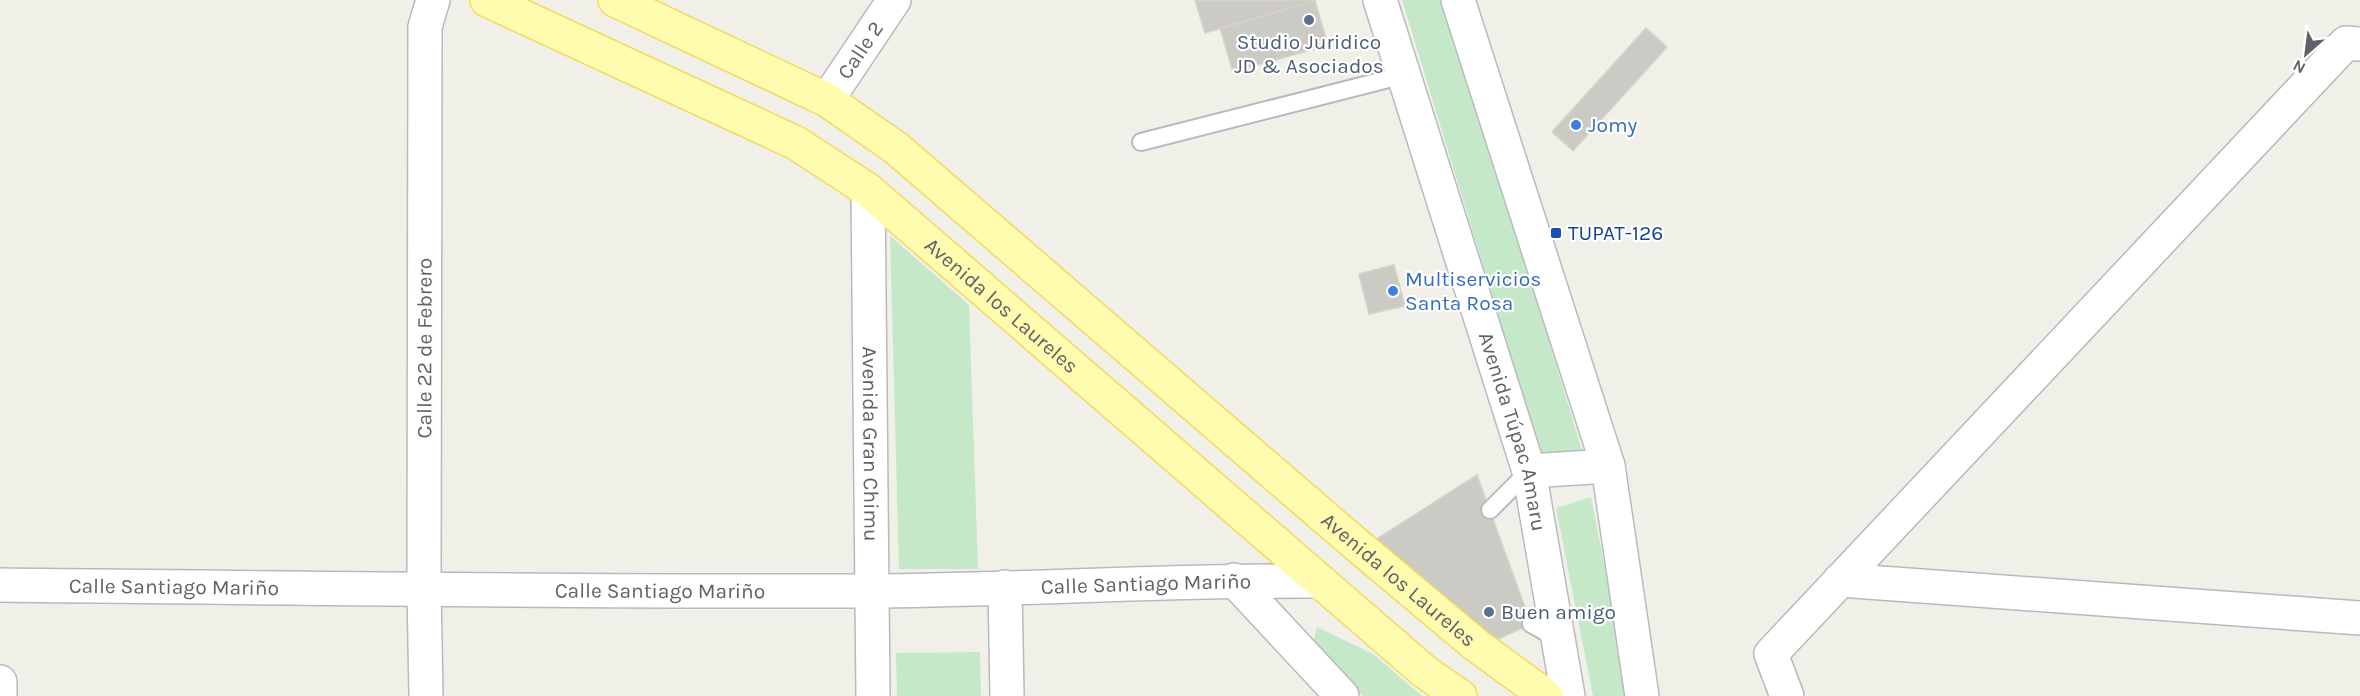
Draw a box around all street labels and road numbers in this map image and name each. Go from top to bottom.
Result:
street label: Calle 2 [833,17,888,83]
street label: Avenida los Laureles [920,233,1083,378]
street label: Calle 22 de Febrero [412,258,437,438]
street label: Avenida Túpac Amaru [1474,329,1551,533]
street label: Avenida Gran Chimu [858,346,883,542]
street label: Avenida los Laureles [1316,508,1481,652]
street label: Calle Santiago Mariño [1040,569,1251,599]
street label: Calle Santiago Mariño [69,574,279,600]
street label: Calle Santiago Mariño [555,578,765,603]

